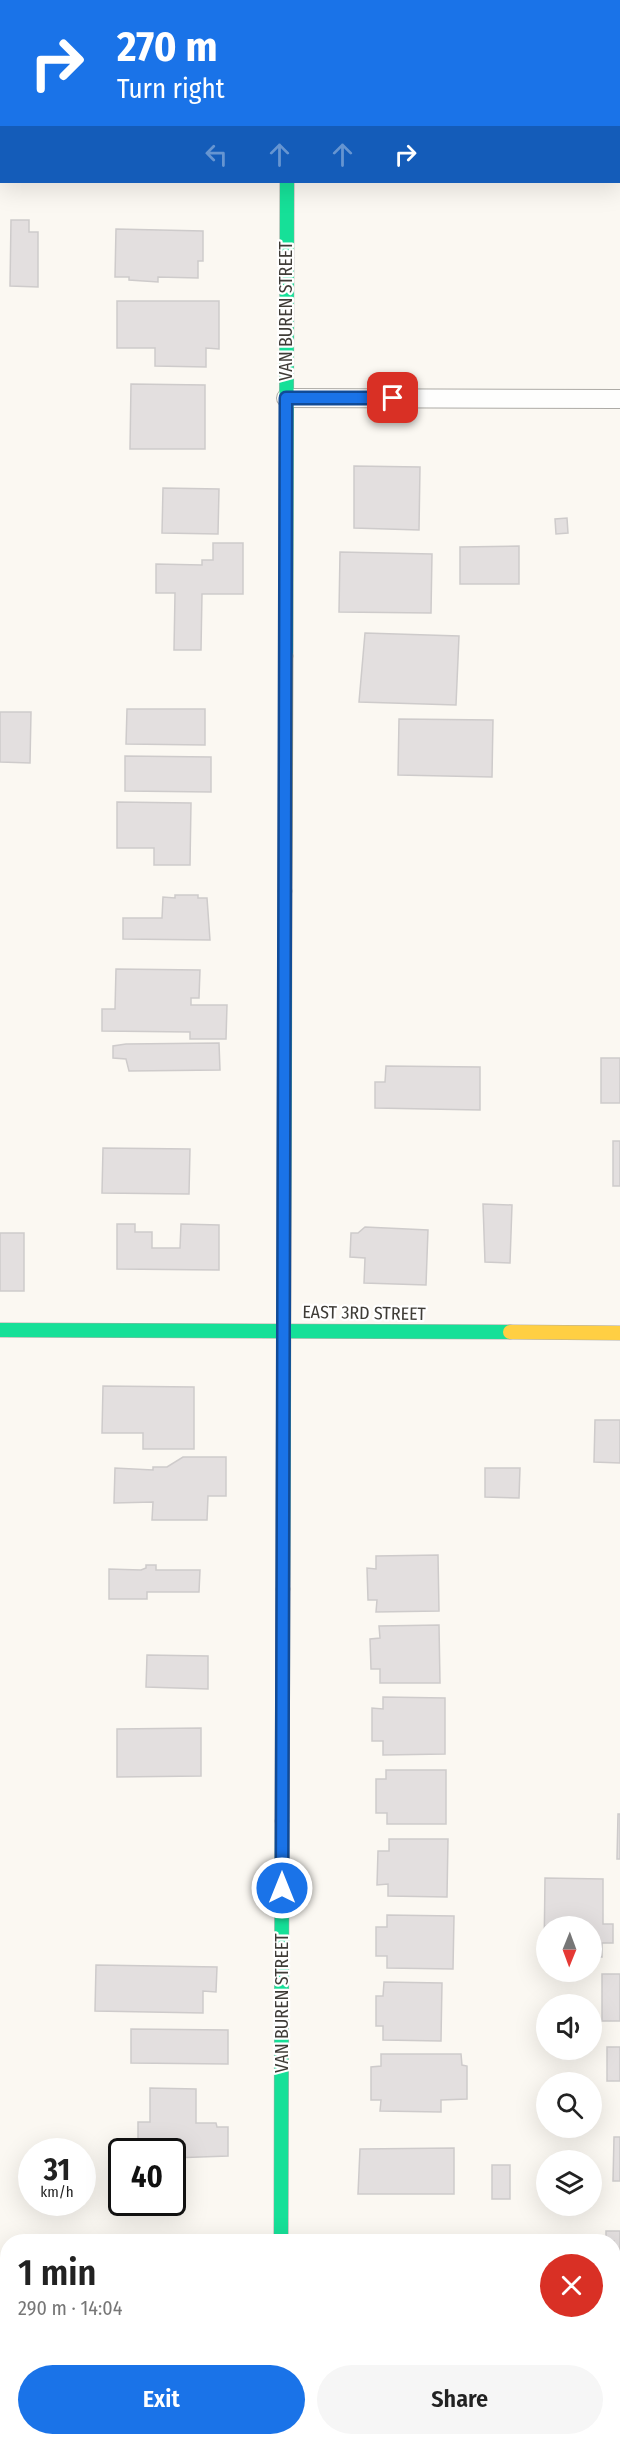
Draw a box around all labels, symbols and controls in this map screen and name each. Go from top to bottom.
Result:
text: 270 m [117,22,217,72]
icon: right [18,24,96,102]
text: Turn right [117,73,225,105]
icon: left [200,138,233,171]
icon: ahead [263,138,296,171]
icon: ahead [326,138,359,171]
icon: right [389,138,422,171]
street label: VAN BUREN STREET [275,241,297,381]
pin [367,372,418,423]
icon: arrive [376,381,409,414]
street label: EAST 3RD STREET [302,1301,427,1325]
position arrow [250,1856,314,1920]
north arrow [536,1916,602,1982]
map controls [536,1916,602,2216]
street label: VAN BUREN STREET [271,1933,293,2073]
button: sound [536,1994,602,2060]
button: search [536,2072,602,2138]
speed limit sign: 40 [108,2138,186,2216]
button: layers [536,2150,602,2216]
text: 31 [44,2152,70,2188]
text: km/h [40,2183,74,2201]
text: 1 min [18,2251,96,2295]
button: close [540,2254,603,2317]
text: 290 m · 14:04 [18,2296,122,2320]
button: Exit [18,2365,305,2434]
button: Share [317,2365,603,2434]

